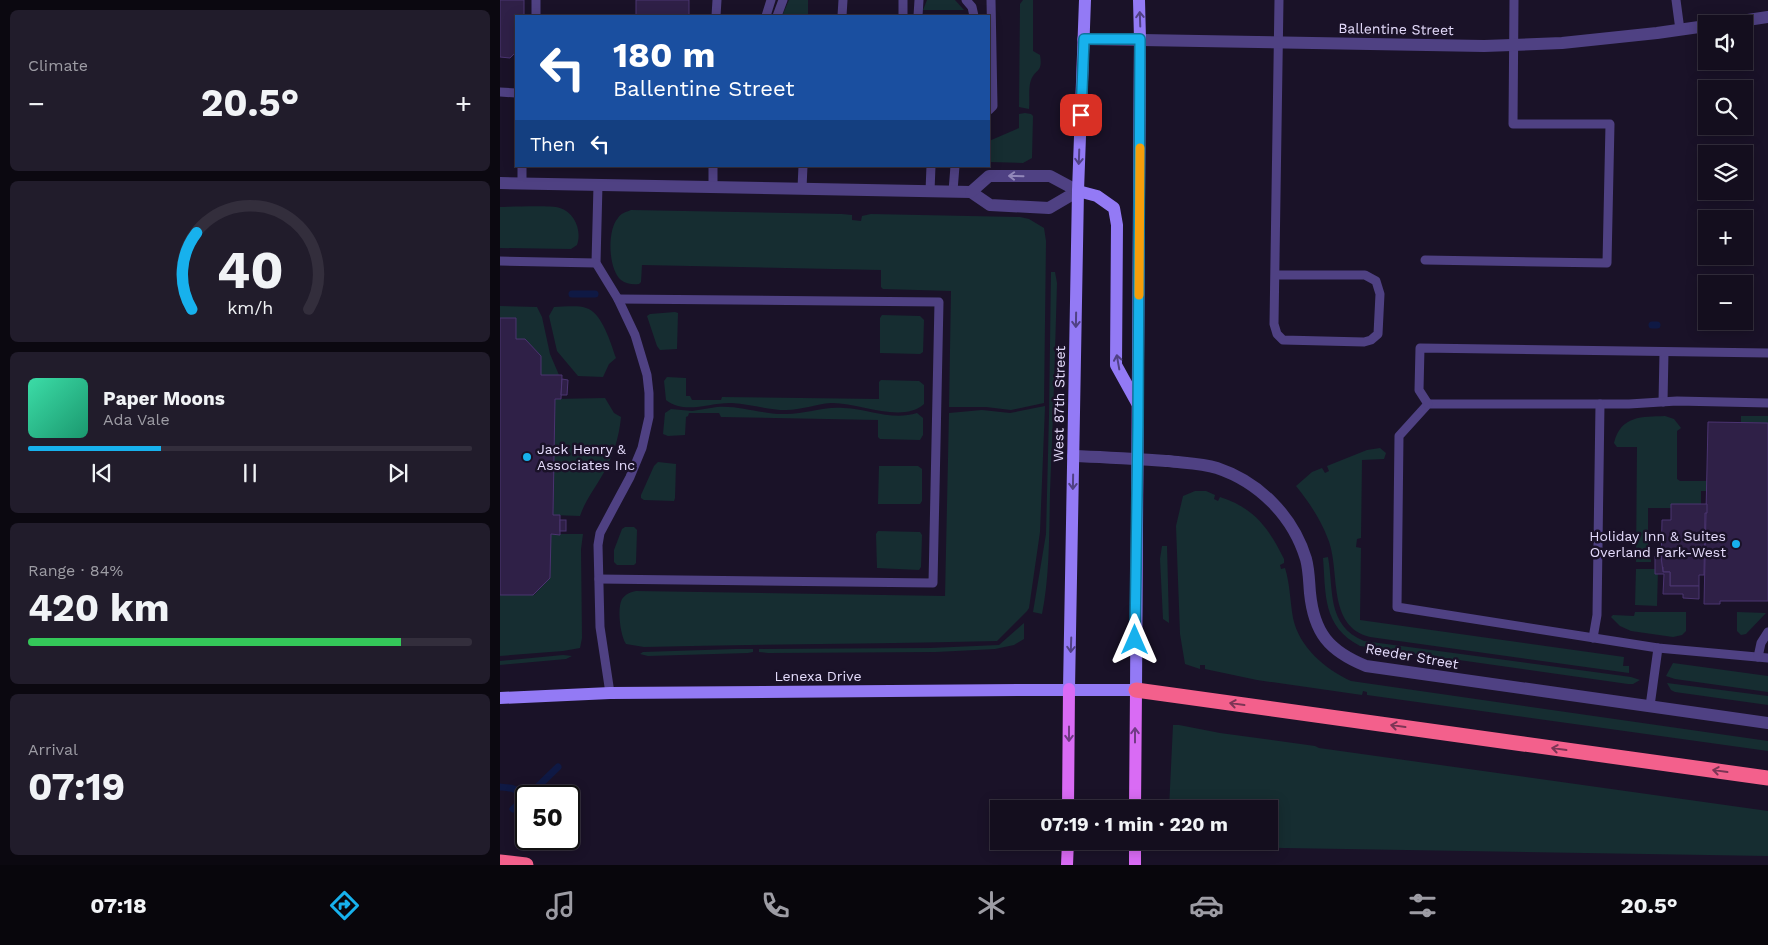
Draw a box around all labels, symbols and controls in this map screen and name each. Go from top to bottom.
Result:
one-way arrow [1135,12,1144,28]
map controls [1698,15,1753,330]
button: sound [1698,15,1753,70]
street label: Ballentine Street [1338,20,1454,38]
text: 180 m [613,34,716,76]
icon: left [530,35,595,100]
text: Climate [28,56,88,75]
text: Ballentine Street [613,76,795,101]
button: search [1698,80,1753,135]
text: 20.5° [201,81,299,125]
text: − [28,87,45,120]
text: + [455,87,472,120]
pin [1060,94,1102,136]
icon: arrive [1067,101,1095,129]
icon: left [586,130,614,158]
text: Then [530,133,576,156]
button: layers [1698,145,1753,200]
one-way arrow [1075,149,1084,165]
one-way arrow [1008,171,1024,181]
button: + [1698,210,1753,265]
text: 40 [216,240,284,301]
button: − [1698,275,1753,330]
text: km/h [227,297,273,318]
one-way arrow [1071,311,1081,327]
street label: West 87th Street [1050,346,1068,462]
one-way arrow [1112,354,1122,370]
text: Paper Moons [103,387,225,410]
text: Ada Vale [103,410,170,429]
place label: Jack Henry & Associates Inc [537,441,635,473]
marker: Jack Henry & Associates Inc [521,451,533,463]
icon: previous [88,459,116,487]
icon: pause [236,459,264,487]
icon: next [384,459,412,487]
one-way arrow [1068,474,1078,490]
place label: Holiday Inn & Suites Overland Park-West [1589,528,1726,560]
marker: Holiday Inn & Suites Overland Park-West [1730,538,1742,550]
text: Range · 84% [28,561,123,580]
text: 420 km [28,586,169,630]
position arrow [1108,613,1160,665]
one-way arrow [1066,636,1075,652]
street label: Reeder Street [1364,640,1460,672]
street label: Lenexa Drive [774,668,862,684]
one-way arrow [1229,699,1245,709]
one-way arrow [1390,721,1406,731]
one-way arrow [1064,726,1074,742]
one-way arrow [1130,727,1140,744]
text: Arrival [28,740,78,759]
one-way arrow [1551,743,1567,753]
text: 07:19 [28,765,125,809]
one-way arrow [1712,766,1728,776]
speed limit sign: 50 [515,785,580,850]
text: 07:19 · 1 min · 220 m [1040,813,1228,836]
icon: directions [327,888,362,923]
icon: music [543,888,578,923]
icon: phone [758,888,793,923]
icon: climate [974,888,1009,923]
icon: car [1189,888,1224,923]
icon: filters [1405,888,1440,923]
text: 07:18 [90,893,147,918]
text: 20.5° [1620,893,1678,918]

